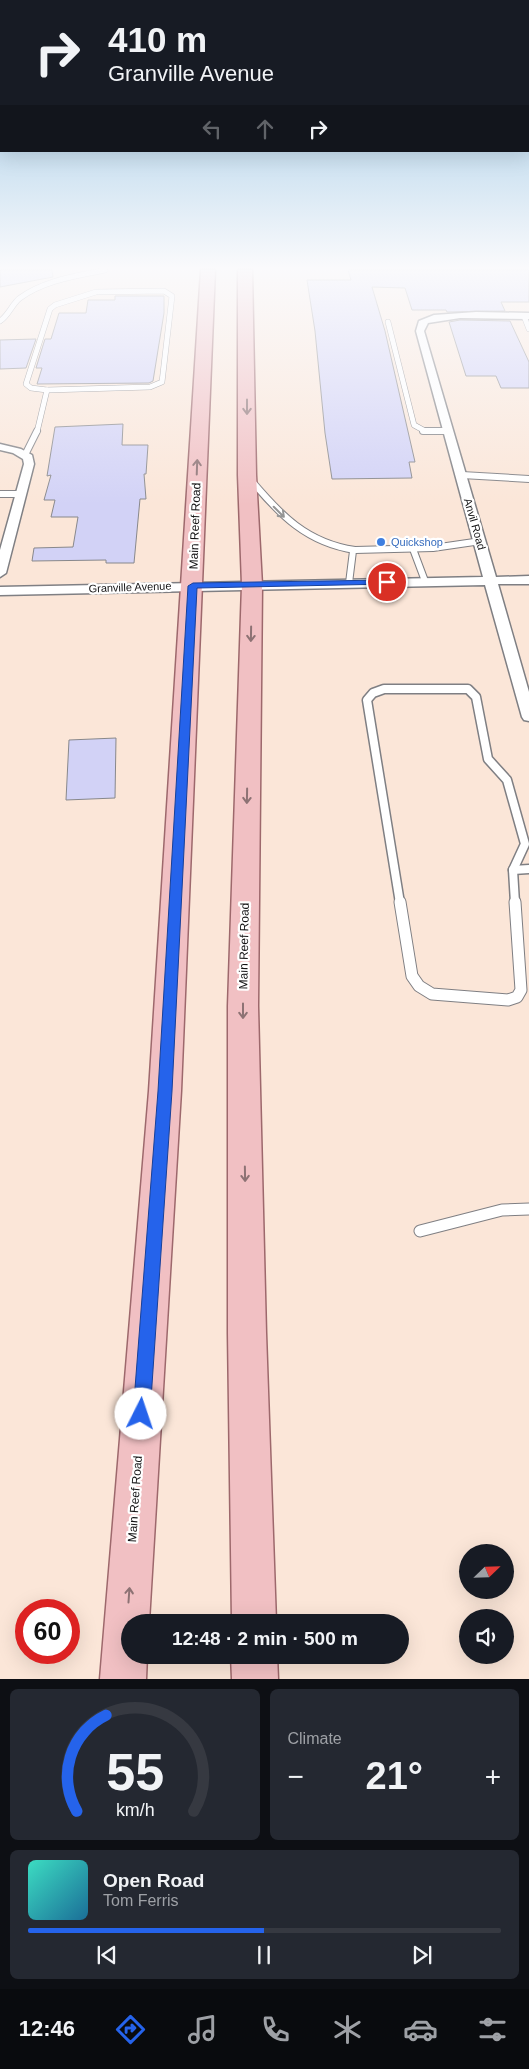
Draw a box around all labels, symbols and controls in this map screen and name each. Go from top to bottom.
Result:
icon: right [25,20,90,85]
text: 410 m [108,20,207,59]
text: Granville Avenue [108,61,274,86]
icon: left [198,115,226,143]
icon: ahead [251,115,279,143]
icon: right [304,115,332,143]
one-way arrow [242,398,252,414]
one-way arrow [193,459,202,475]
street label: Main Reef Road [186,482,204,570]
street label: Anvil Road [462,497,488,551]
one-way arrow [273,506,285,518]
marker: Quickshop [375,536,387,548]
place label: Quickshop [391,536,443,548]
pin [366,561,408,603]
icon: arrive [373,568,401,596]
street label: Granville Avenue [88,580,172,594]
one-way arrow [246,625,256,641]
one-way arrow [243,788,252,804]
street label: Main Reef Road [236,903,252,989]
one-way arrow [238,1002,248,1019]
one-way arrow [240,1165,250,1181]
position arrow [114,1387,166,1439]
street label: Main Reef Road [125,1455,145,1543]
north arrow [459,1544,514,1599]
map controls [459,1544,514,1664]
one-way arrow [124,1588,133,1604]
speed limit sign: 60 [15,1599,80,1664]
button: sound [459,1609,514,1664]
text: 12:48 · 2 min · 500 m [172,1628,358,1649]
text: Climate [288,1730,342,1747]
text: 55 [106,1743,164,1801]
text: 21° [366,1755,423,1797]
text: − [288,1761,304,1792]
text: + [485,1761,501,1792]
text: km/h [115,1800,154,1820]
text: Open Road [103,1870,204,1891]
text: Tom Ferris [103,1892,179,1909]
icon: previous [93,1941,121,1969]
icon: pause [250,1941,278,1969]
icon: next [408,1941,436,1969]
icon: directions [113,2012,148,2047]
icon: music [185,2012,220,2047]
icon: phone [258,2012,293,2047]
icon: climate [330,2012,365,2047]
icon: car [403,2012,438,2047]
icon: filters [475,2012,510,2047]
text: 12:46 [19,2016,75,2041]

